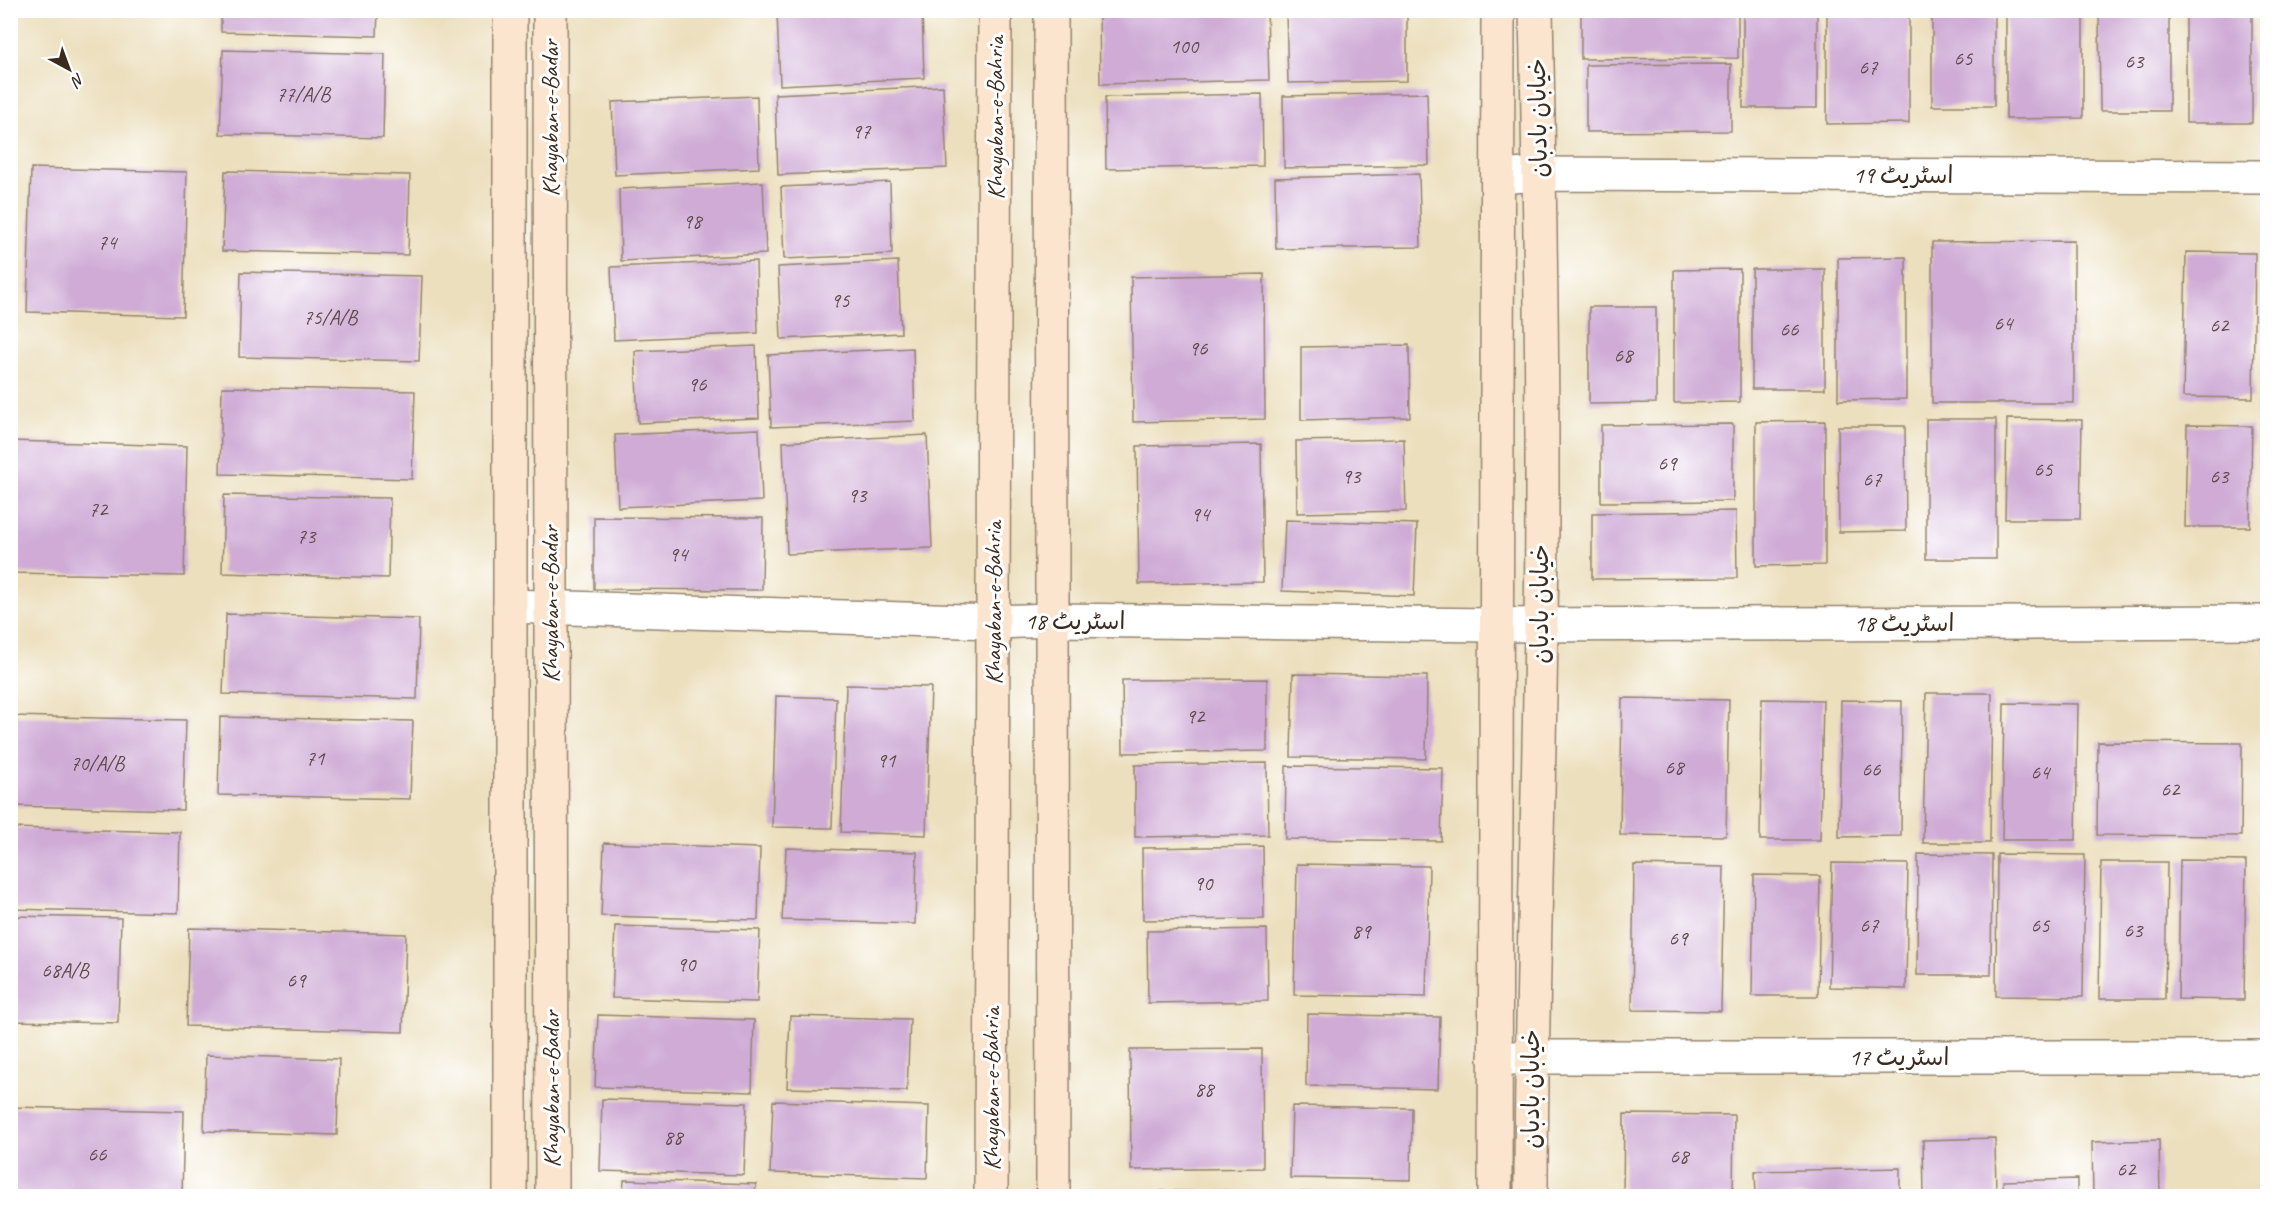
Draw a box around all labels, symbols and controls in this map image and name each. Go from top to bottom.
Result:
house number: 100 [1170,33,1200,59]
street label: Khayaban-e-Bahria [980,34,1010,200]
street label: Khayaban-e-Badar [535,37,565,196]
north arrow [39,39,99,99]
house number: 65 [1954,45,1974,71]
house number: 63 [2125,48,2145,74]
house number: 67 [1859,54,1879,80]
street label: خیابان بادبان [1522,58,1554,178]
text: N [66,69,88,92]
house number: 77/A/B [276,81,332,107]
house number: 97 [852,118,872,144]
street label: اسٹریٹ 19 [1853,160,1953,190]
house number: 98 [683,208,704,234]
house number: 74 [98,229,119,255]
house number: 95 [831,287,851,313]
house number: 75/A/B [303,304,359,330]
house number: 64 [1994,310,2015,336]
house number: 62 [2210,312,2230,338]
house number: 66 [1780,316,1799,342]
house number: 96 [1189,335,1208,361]
house number: 68 [1614,342,1635,368]
house number: 96 [688,371,707,397]
house number: 69 [1658,450,1678,476]
house number: 65 [2034,456,2054,482]
house number: 93 [1342,463,1362,489]
house number: 63 [2210,463,2230,489]
house number: 67 [1863,466,1883,492]
house number: 93 [848,482,868,508]
house number: 72 [89,496,109,522]
house number: 94 [1191,501,1212,527]
street label: Khayaban-e-Bahria [978,519,1008,685]
house number: 73 [297,523,317,549]
street label: Khayaban-e-Badar [535,523,565,682]
house number: 94 [669,541,690,567]
street label: خیابان بادبان [1525,544,1555,664]
street label: اسٹریٹ 18 [1025,606,1125,636]
street label: اسٹریٹ 18 [1854,608,1954,638]
house number: 92 [1186,703,1206,729]
house number: 71 [306,745,326,771]
house number: 91 [877,747,897,773]
house number: 70/A/B [70,750,126,776]
house number: 68 [1665,754,1686,780]
house number: 66 [1862,756,1881,782]
house number: 64 [2031,759,2052,785]
house number: 62 [2161,776,2181,802]
house number: 90 [1194,870,1214,896]
house number: 67 [1860,912,1880,938]
house number: 65 [2031,912,2051,938]
house number: 63 [2124,917,2144,943]
house number: 89 [1352,918,1372,944]
house number: 69 [1669,925,1689,951]
house number: 90 [677,951,697,977]
house number: 68A/B [41,957,91,983]
house number: 69 [287,967,307,993]
street label: Khayaban-e-Bahria [976,1005,1006,1171]
street label: Khayaban-e-Badar [536,1008,566,1167]
street label: خیابان بادبان [1516,1029,1546,1149]
street label: اسٹریٹ 17 [1849,1042,1949,1072]
house number: 88 [1195,1076,1216,1102]
house number: 88 [664,1124,685,1150]
house number: 66 [88,1141,107,1167]
house number: 68 [1670,1143,1691,1169]
house number: 62 [2117,1156,2137,1182]

